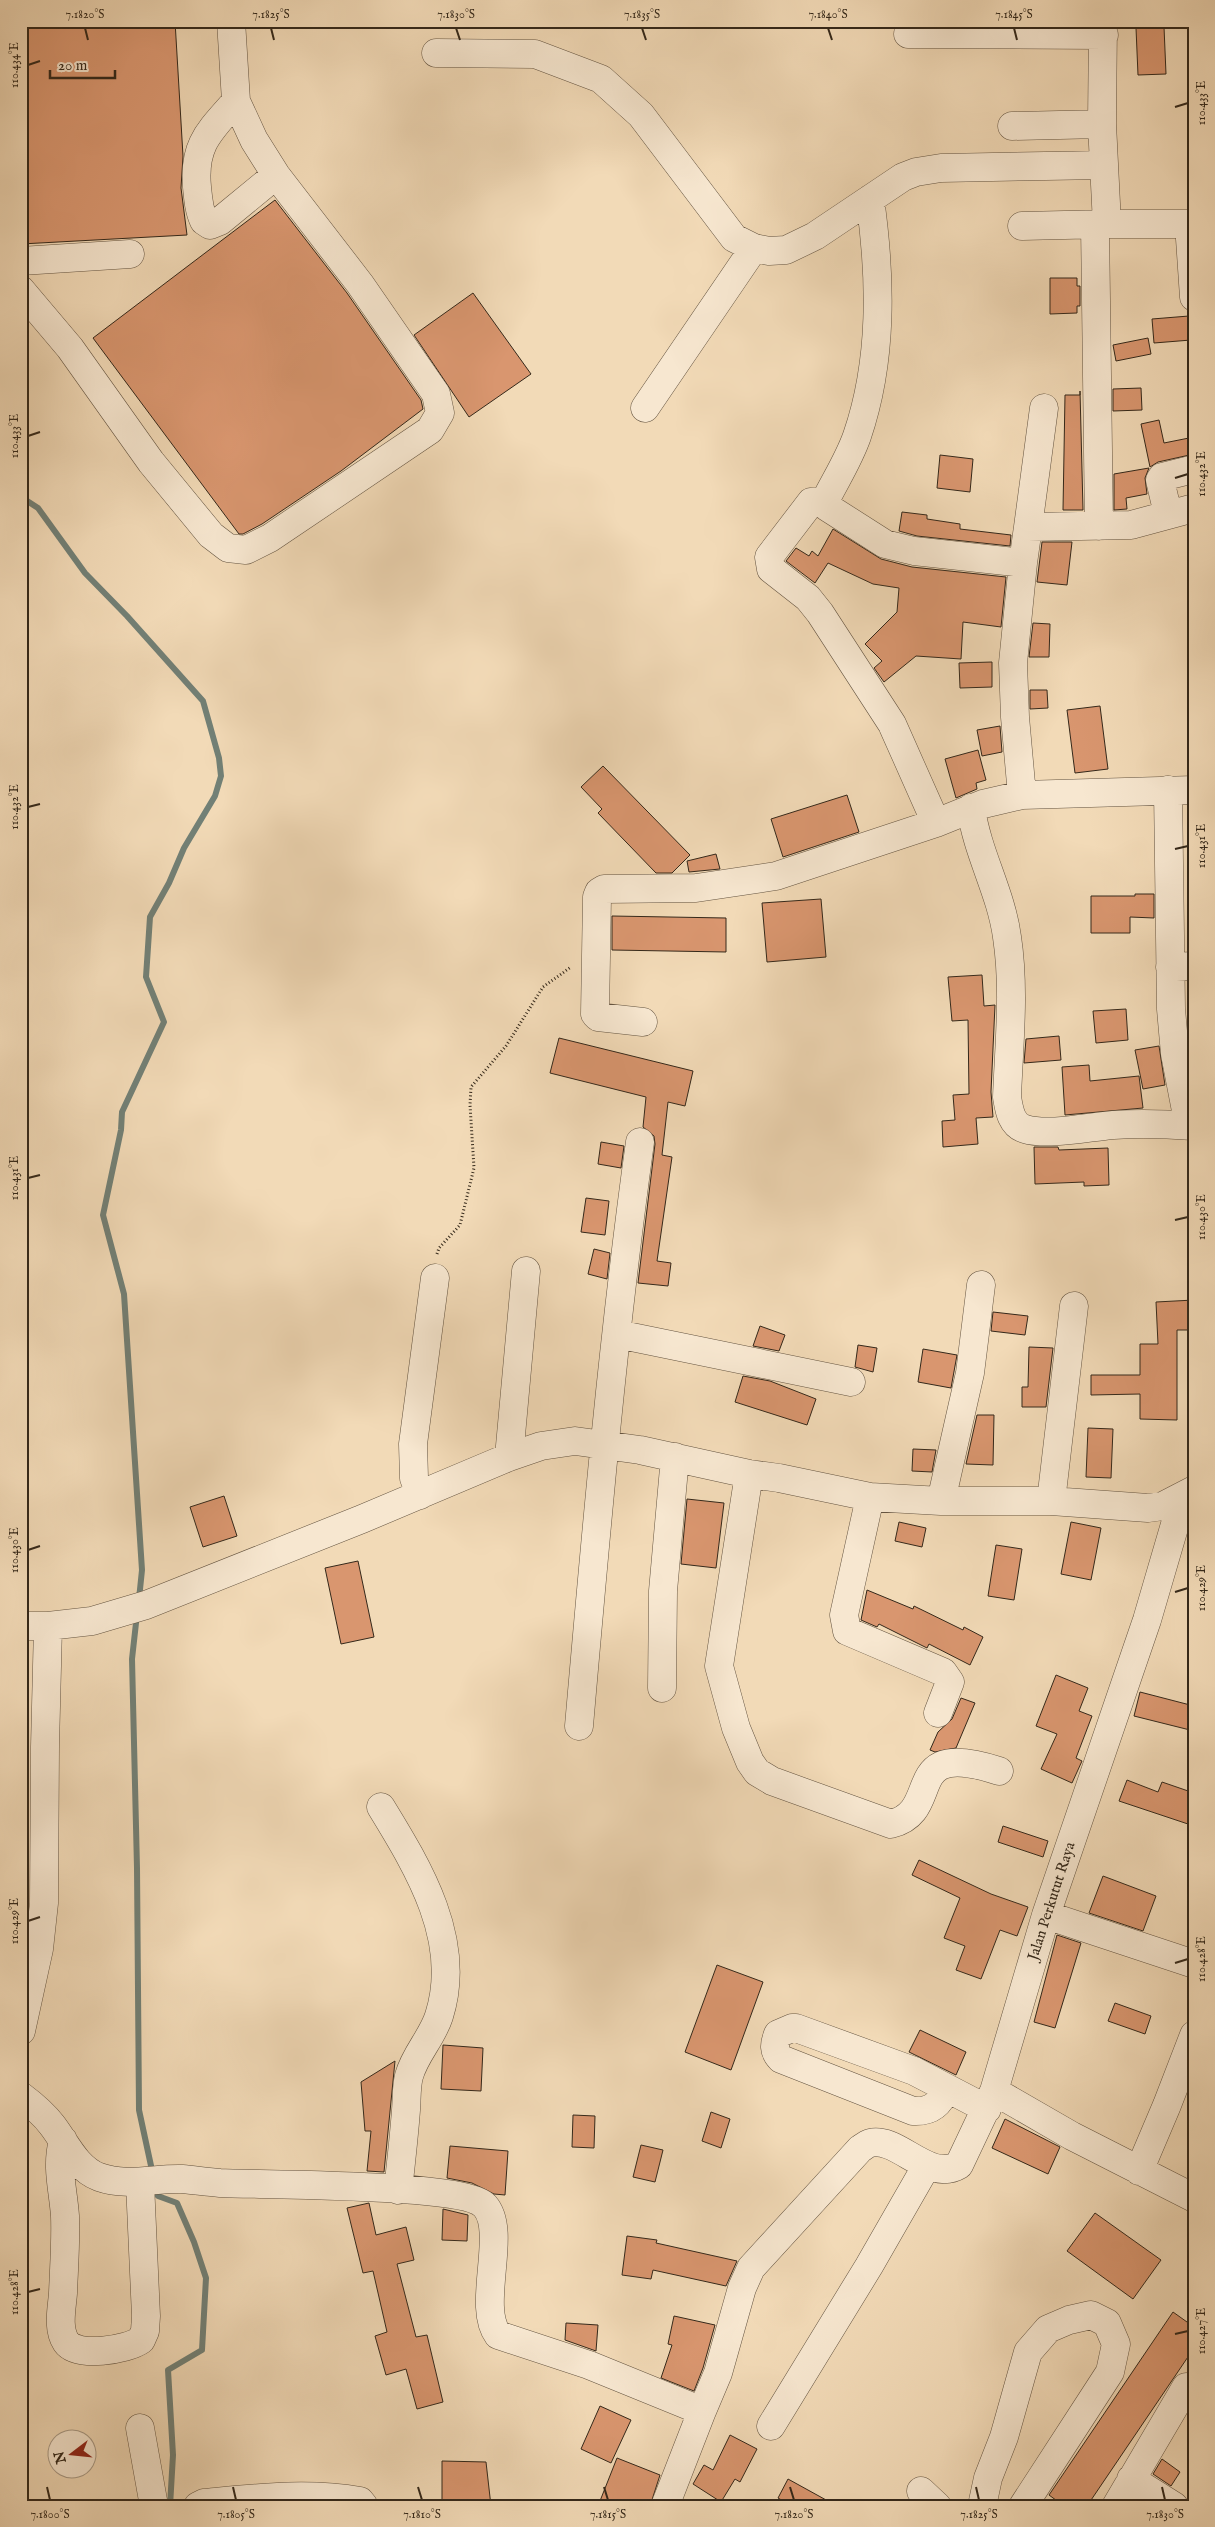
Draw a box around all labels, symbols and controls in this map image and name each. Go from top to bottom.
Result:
text: 7.1820°S [66,7,104,22]
text: 7.1825°S [252,7,290,22]
text: 7.1830°S [437,7,475,22]
text: 7.1835°S [624,7,660,22]
text: 7.1840°S [808,7,848,22]
text: 7.1845°S [995,7,1033,22]
text: 110.434°E [7,42,22,88]
scale bar [50,48,115,80]
text: 20 m [58,56,88,75]
text: 110.433°E [1194,81,1209,125]
text: 110.433°E [7,414,22,458]
text: 110.432°E [1194,451,1209,497]
text: 110.432°E [7,784,22,830]
text: 110.431°E [1194,824,1209,868]
text: 110.431°E [7,1156,22,1200]
text: 110.430°E [1194,1194,1209,1240]
text: 110.430°E [7,1527,22,1573]
text: 110.429°E [1194,1565,1209,1611]
street label: Jalan Perkutut Raya [1023,1839,1080,1965]
text: 110.429°E [7,1898,22,1944]
text: 110.428°E [1194,1936,1209,1982]
text: 110.428°E [7,2269,22,2315]
text: 110.427°E [1194,2308,1209,2354]
north arrow [48,2430,98,2480]
text: N [50,2449,71,2467]
text: 7.1800°S [30,2507,70,2522]
text: 7.1805°S [217,2507,255,2522]
text: 7.1810°S [403,2507,441,2522]
text: 7.1815°S [590,2507,626,2522]
text: 7.1820°S [775,2507,813,2522]
text: 7.1825°S [960,2507,998,2522]
text: 7.1830°S [1146,2507,1184,2522]

